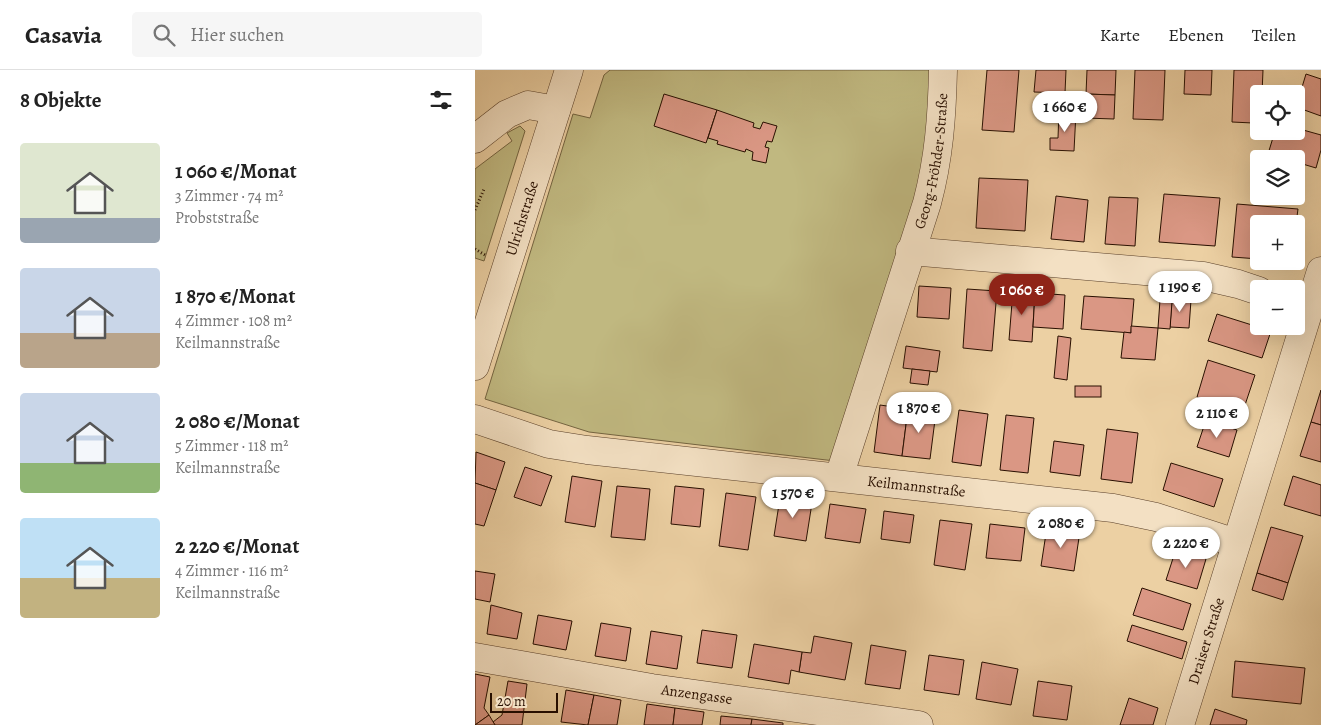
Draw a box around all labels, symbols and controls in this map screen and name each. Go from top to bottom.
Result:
search box [132,12,482,57]
text: Casavia [25,19,102,51]
icon: search [150,21,178,49]
text: Hier suchen [190,22,284,48]
text: Karte [1100,23,1140,47]
text: Ebenen [1168,23,1224,47]
text: Teilen [1252,23,1296,47]
map controls [1250,85,1305,335]
button: locate [1250,85,1305,140]
text: 8 Objekte [20,86,102,114]
icon: filters [427,86,455,114]
pin: 1 660 € [1019,90,1111,133]
street label: Georg-Fröhder-Straße [909,92,952,232]
text: 1 660 € [1043,96,1087,118]
button: layers [1250,150,1305,205]
text: 1 060 €/Monat [175,157,297,185]
icon: home [60,163,120,223]
street label: Ulrichstraße [501,178,543,258]
text: 3 Zimmer · 74 m² [175,185,284,207]
text: Probststraße [175,207,259,229]
button: + [1250,215,1305,270]
pin: 1 190 € [1134,270,1226,313]
pin: 1 060 € [976,274,1068,316]
text: 1 190 € [1159,276,1201,298]
text: 1 060 € [1000,279,1044,301]
button: − [1250,280,1305,335]
text: 1 870 €/Monat [175,282,296,310]
icon: home [60,288,120,348]
text: 4 Zimmer · 108 m² [175,310,292,332]
text: Keilmannstraße [175,332,280,354]
pin: 1 870 € [873,392,965,434]
pin: 2 110 € [1171,396,1263,439]
text: 1 870 € [897,397,941,419]
text: 2 110 € [1196,402,1238,424]
text: 2 080 €/Monat [175,407,300,435]
icon: home [60,413,120,473]
text: 5 Zimmer · 118 m² [175,435,289,457]
text: Keilmannstraße [175,457,280,479]
street label: Keilmannstraße [866,471,967,502]
pin: 1 570 € [747,476,839,519]
text: 1 570 € [772,482,814,504]
pin: 2 080 € [1015,506,1107,549]
text: 2 080 € [1038,512,1084,534]
pin: 2 220 € [1140,526,1232,569]
text: 2 220 €/Monat [175,532,299,560]
text: 2 220 € [1163,532,1209,554]
icon: home [60,538,120,598]
text: 4 Zimmer · 116 m² [175,560,289,582]
text: Keilmannstraße [175,582,280,604]
street label: Draiser Straße [1183,595,1229,687]
street label: Anzengasse [659,679,734,709]
scale bar [490,690,557,713]
text: 20 m [497,692,526,711]

